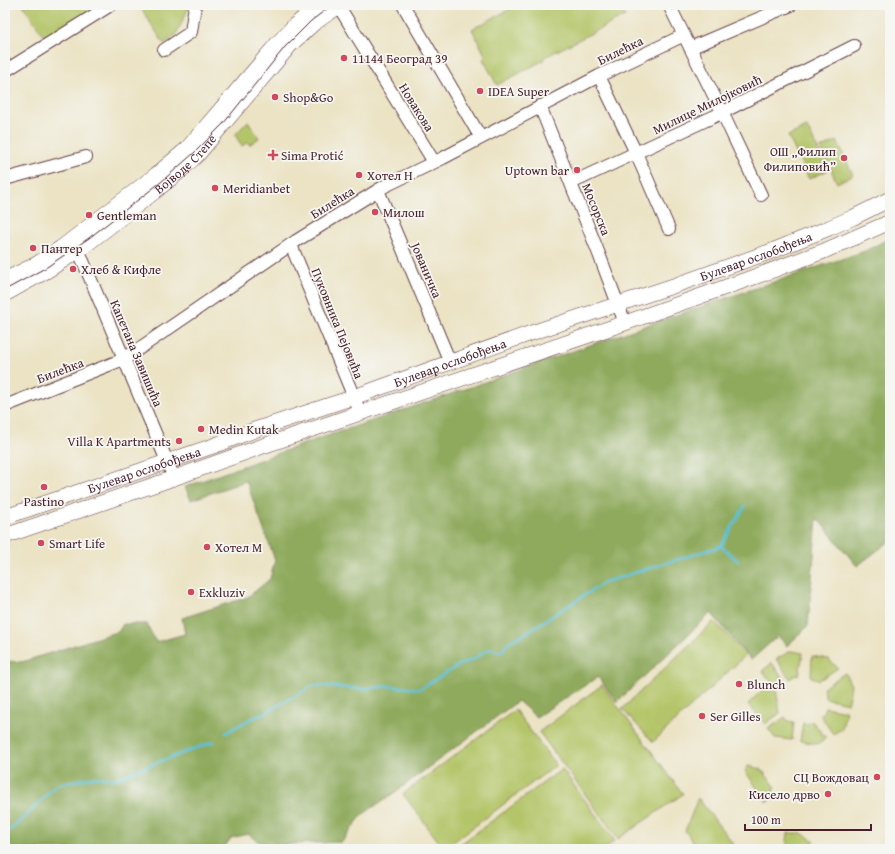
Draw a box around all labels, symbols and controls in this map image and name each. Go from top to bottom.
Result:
street label: Билећка [594,31,647,70]
place label: 11144 Београд 39 [352,49,447,68]
marker: 11144 Београд 39 [339,53,349,63]
street label: Милице Милојковић [649,69,766,139]
street label: Новакова [394,79,439,136]
place label: IDEA Super [488,82,550,101]
marker: IDEA Super [475,86,485,96]
place label: Shop&Go [283,88,334,107]
marker: Shop&Go [270,92,280,102]
street label: Војводе Степе [150,130,221,198]
place label: ОШ „Филип Филиповић” [764,142,836,176]
place label: Sima Protić [281,146,344,165]
marker: Sima Protić [268,150,278,160]
marker: ОШ „Филип Филиповић” [839,153,849,163]
place label: Uptown bar [505,161,570,180]
marker: Uptown bar [572,165,582,175]
place label: Хотел Н [367,166,413,185]
marker: Хотел Н [354,170,364,180]
place label: Meridianbet [223,179,291,198]
street label: Мосорска [577,180,616,239]
street label: Билећка [307,181,359,223]
marker: Meridianbet [210,183,220,193]
place label: Милош [383,203,425,222]
place label: Gentleman [97,206,157,225]
marker: Милош [370,207,380,217]
marker: Gentleman [84,210,94,220]
street label: Булевар ослобођења [697,227,816,286]
street label: Јованичка [406,238,447,302]
place label: Пантер [41,239,83,258]
marker: Пантер [28,243,38,253]
place label: Хлеб & Кифле [81,260,161,279]
marker: Хлеб & Кифле [68,264,78,274]
street label: Пуковника Пејовића [307,265,369,382]
street label: Капетана Завишића [105,297,168,410]
street label: Булевар ослобођења [391,334,510,392]
street label: Билећка [34,353,87,388]
place label: Medin Kutak [209,420,279,439]
marker: Medin Kutak [196,424,206,434]
place label: Villa K Apartments [67,432,171,451]
marker: Villa K Apartments [174,436,184,446]
street label: Булевар ослобођења [85,442,204,498]
marker: Pastino [39,482,49,492]
place label: Pastino [24,492,65,511]
place label: Smart Life [49,534,105,553]
marker: Smart Life [36,538,46,548]
place label: Хотел М [215,538,262,557]
marker: Хотел М [202,542,212,552]
place label: Exkluziv [199,583,246,602]
marker: Exkluziv [186,587,196,597]
place label: Blunch [747,675,786,694]
marker: Blunch [734,679,744,689]
place label: Ser Gilles [710,707,761,726]
marker: Ser Gilles [697,711,707,721]
place label: СЦ Вождовац [794,768,870,787]
marker: СЦ Вождовац [872,772,882,782]
place label: Кисело дрво [749,785,820,804]
marker: Кисело дрво [823,789,833,799]
scale bar [745,806,871,832]
text: 100 m [751,811,781,828]

